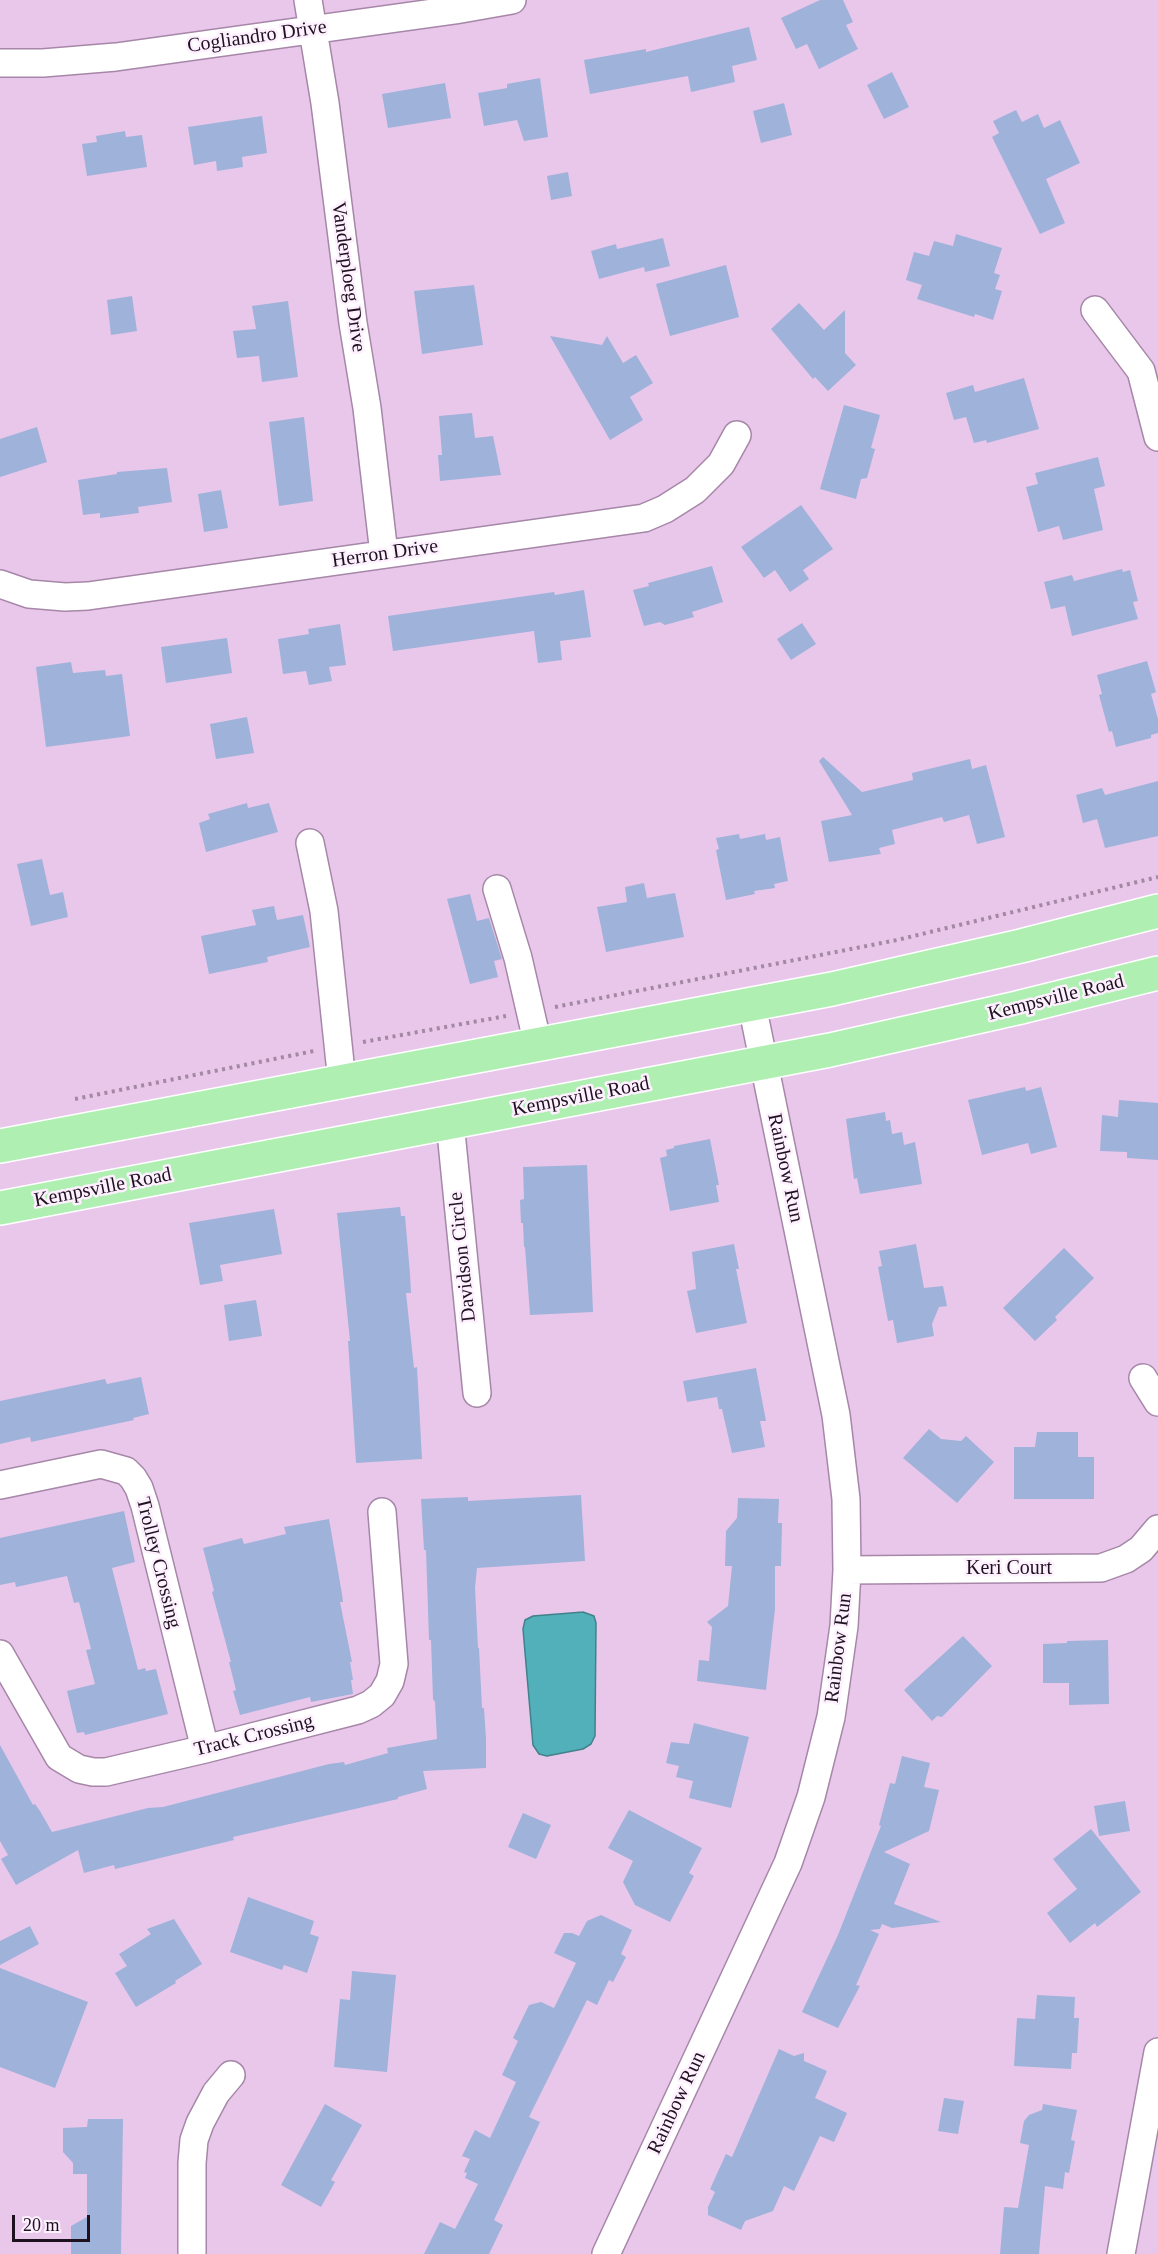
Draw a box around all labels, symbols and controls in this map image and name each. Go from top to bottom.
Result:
street label: Cogliandro Drive [186,15,328,59]
street label: Vanderploeg Drive [326,200,370,354]
street label: Herron Drive [330,535,440,573]
street label: Kempsville Road [985,969,1127,1027]
street label: Kempsville Road [510,1072,652,1122]
street label: Rainbow Run [762,1111,808,1225]
street label: Kempsville Road [32,1163,174,1213]
street label: Davidson Circle [444,1191,482,1323]
street label: Trolley Crossing [130,1495,186,1631]
street label: Keri Court [966,1557,1052,1581]
street label: Rainbow Run [820,1592,858,1704]
street label: Track Crossing [192,1710,316,1762]
street label: Rainbow Run [643,2048,711,2158]
scale bar [15,2203,93,2241]
text: 20 m [23,2215,60,2235]

